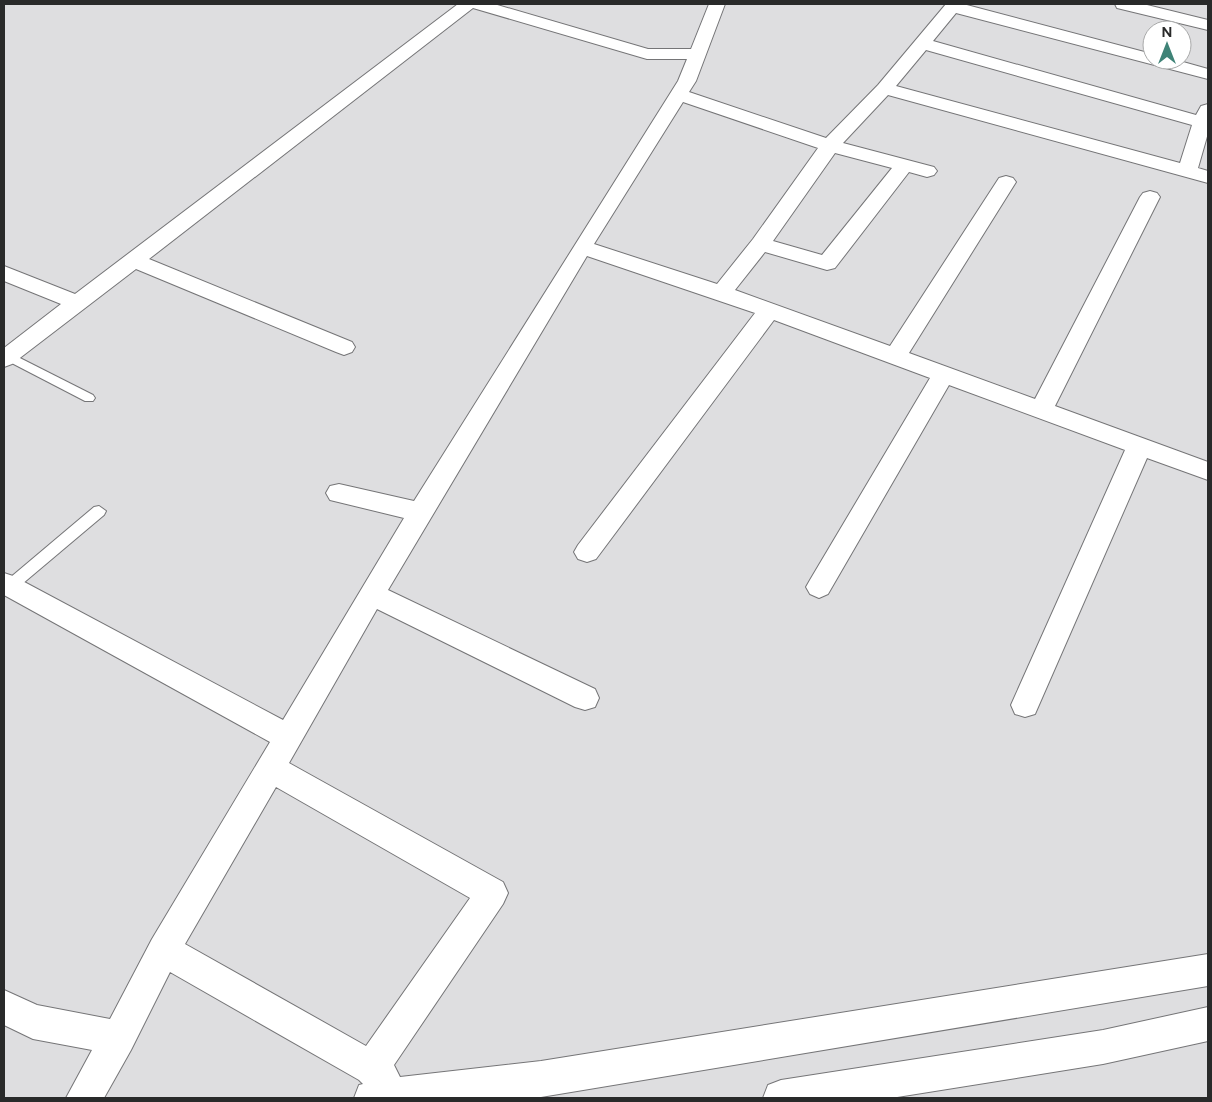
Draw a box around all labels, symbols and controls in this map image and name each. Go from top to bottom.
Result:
north arrow [1142,20,1192,70]
text: N [1162,24,1172,41]

